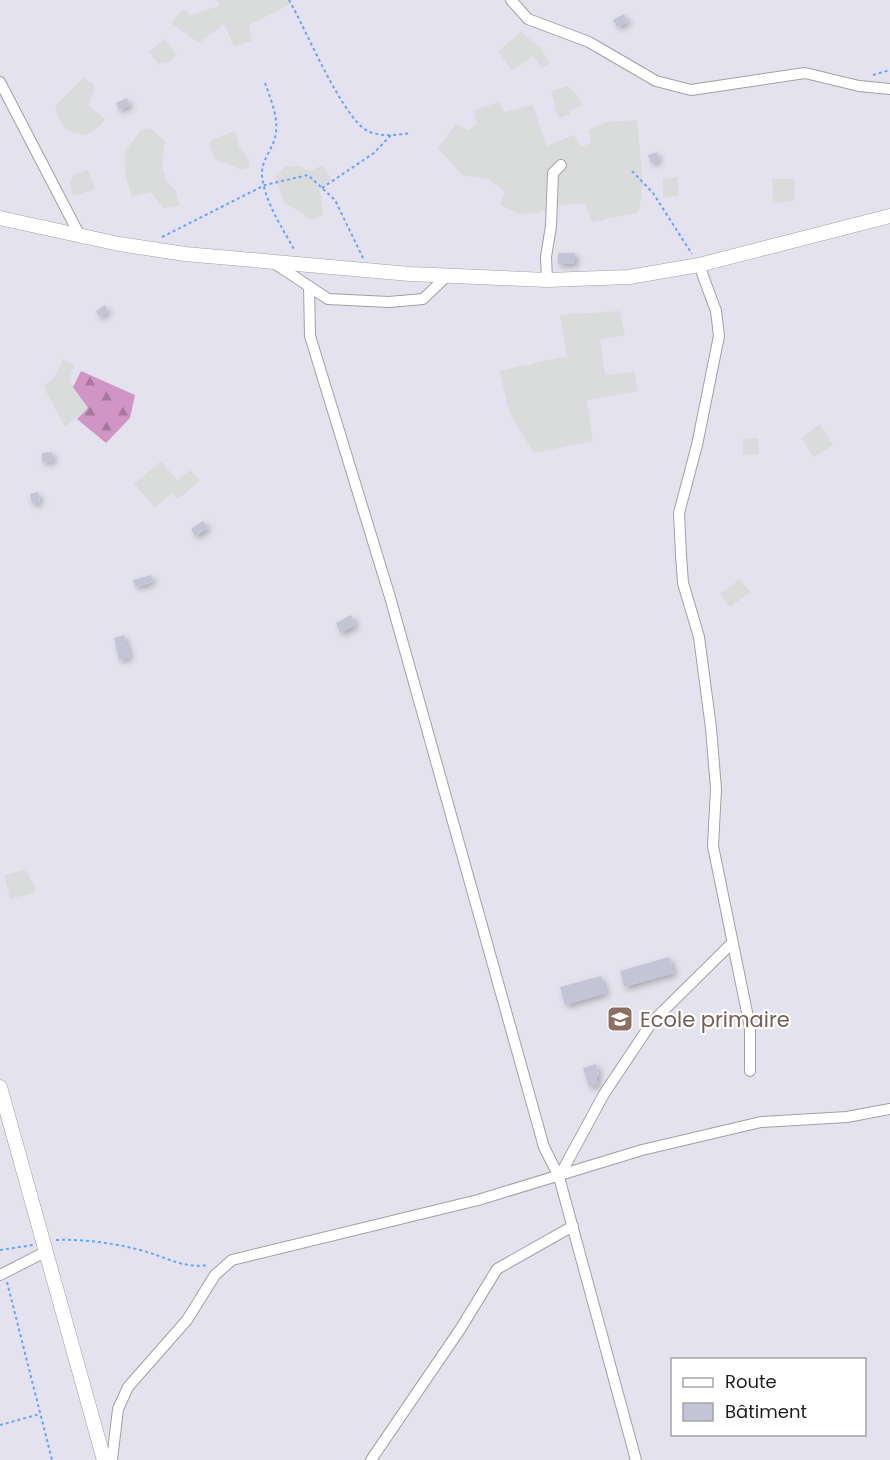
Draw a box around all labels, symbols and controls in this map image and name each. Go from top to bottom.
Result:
school or university icon: Ecole primaire [605,1004,635,1034]
place label: Ecole primaire [640,1005,790,1034]
legend [671,1358,866,1436]
text: Route [725,1369,777,1394]
text: Bâtiment [725,1399,807,1424]

